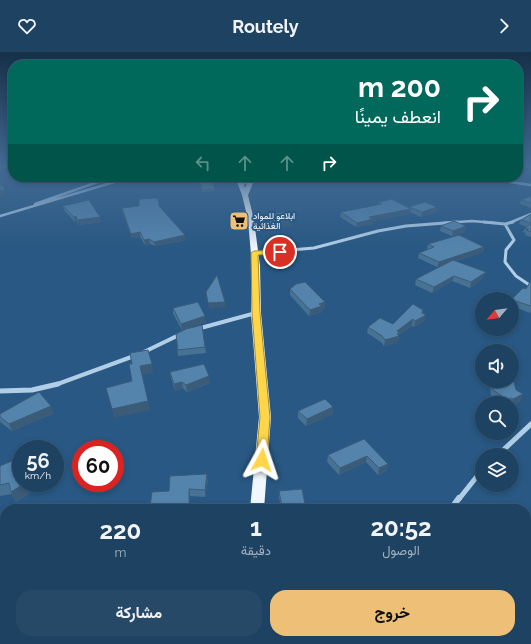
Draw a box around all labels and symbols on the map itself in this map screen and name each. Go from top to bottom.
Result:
supermarket icon: ابلاعو للمواد الغذائية [228,210,250,232]
place label: ابلاعو للمواد الغذائية [253,211,295,231]
pin [263,235,297,269]
north arrow [475,292,519,336]
position arrow [241,439,283,481]
speed limit sign: 60 [72,440,124,492]

